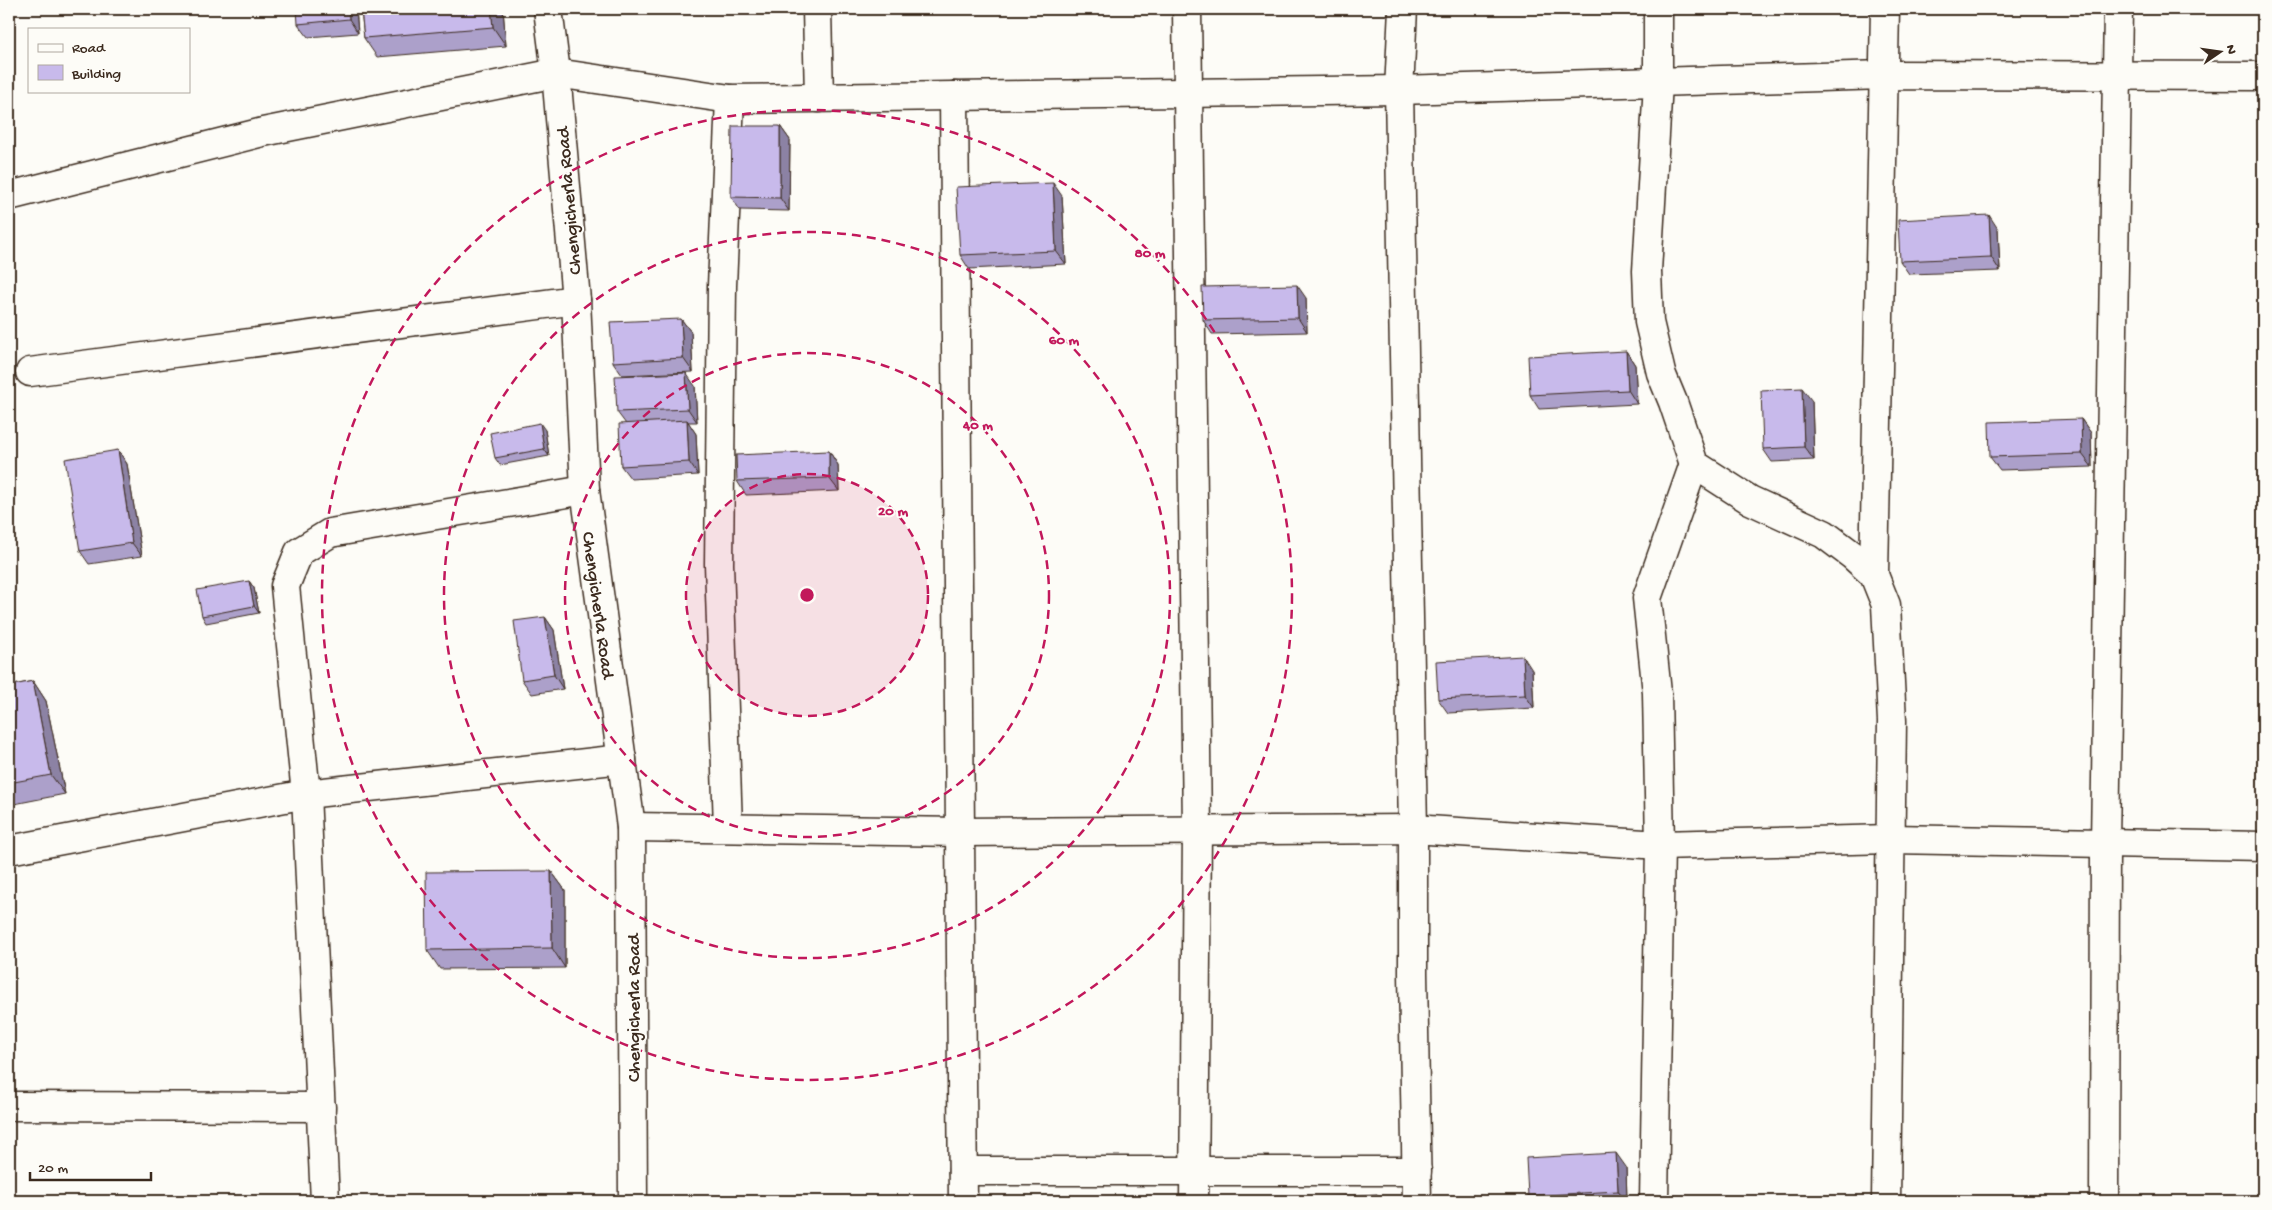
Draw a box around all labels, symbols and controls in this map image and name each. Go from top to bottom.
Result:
legend [28,28,190,92]
north arrow [2194,28,2244,78]
text: Road [72,40,106,58]
text: N [2221,43,2240,56]
text: Building [71,66,121,84]
street label: Chengicherla Road [552,124,588,276]
text: 80 m [1135,245,1166,263]
text: 60 m [1049,332,1080,350]
text: 40 m [962,417,993,435]
text: 20 m [878,503,908,521]
street label: Chengicherla Road [575,531,618,682]
centre of rings [798,586,816,604]
street label: Chengicherla Road [624,932,647,1082]
scale bar [30,1150,151,1182]
text: 20 m [38,1160,68,1178]

